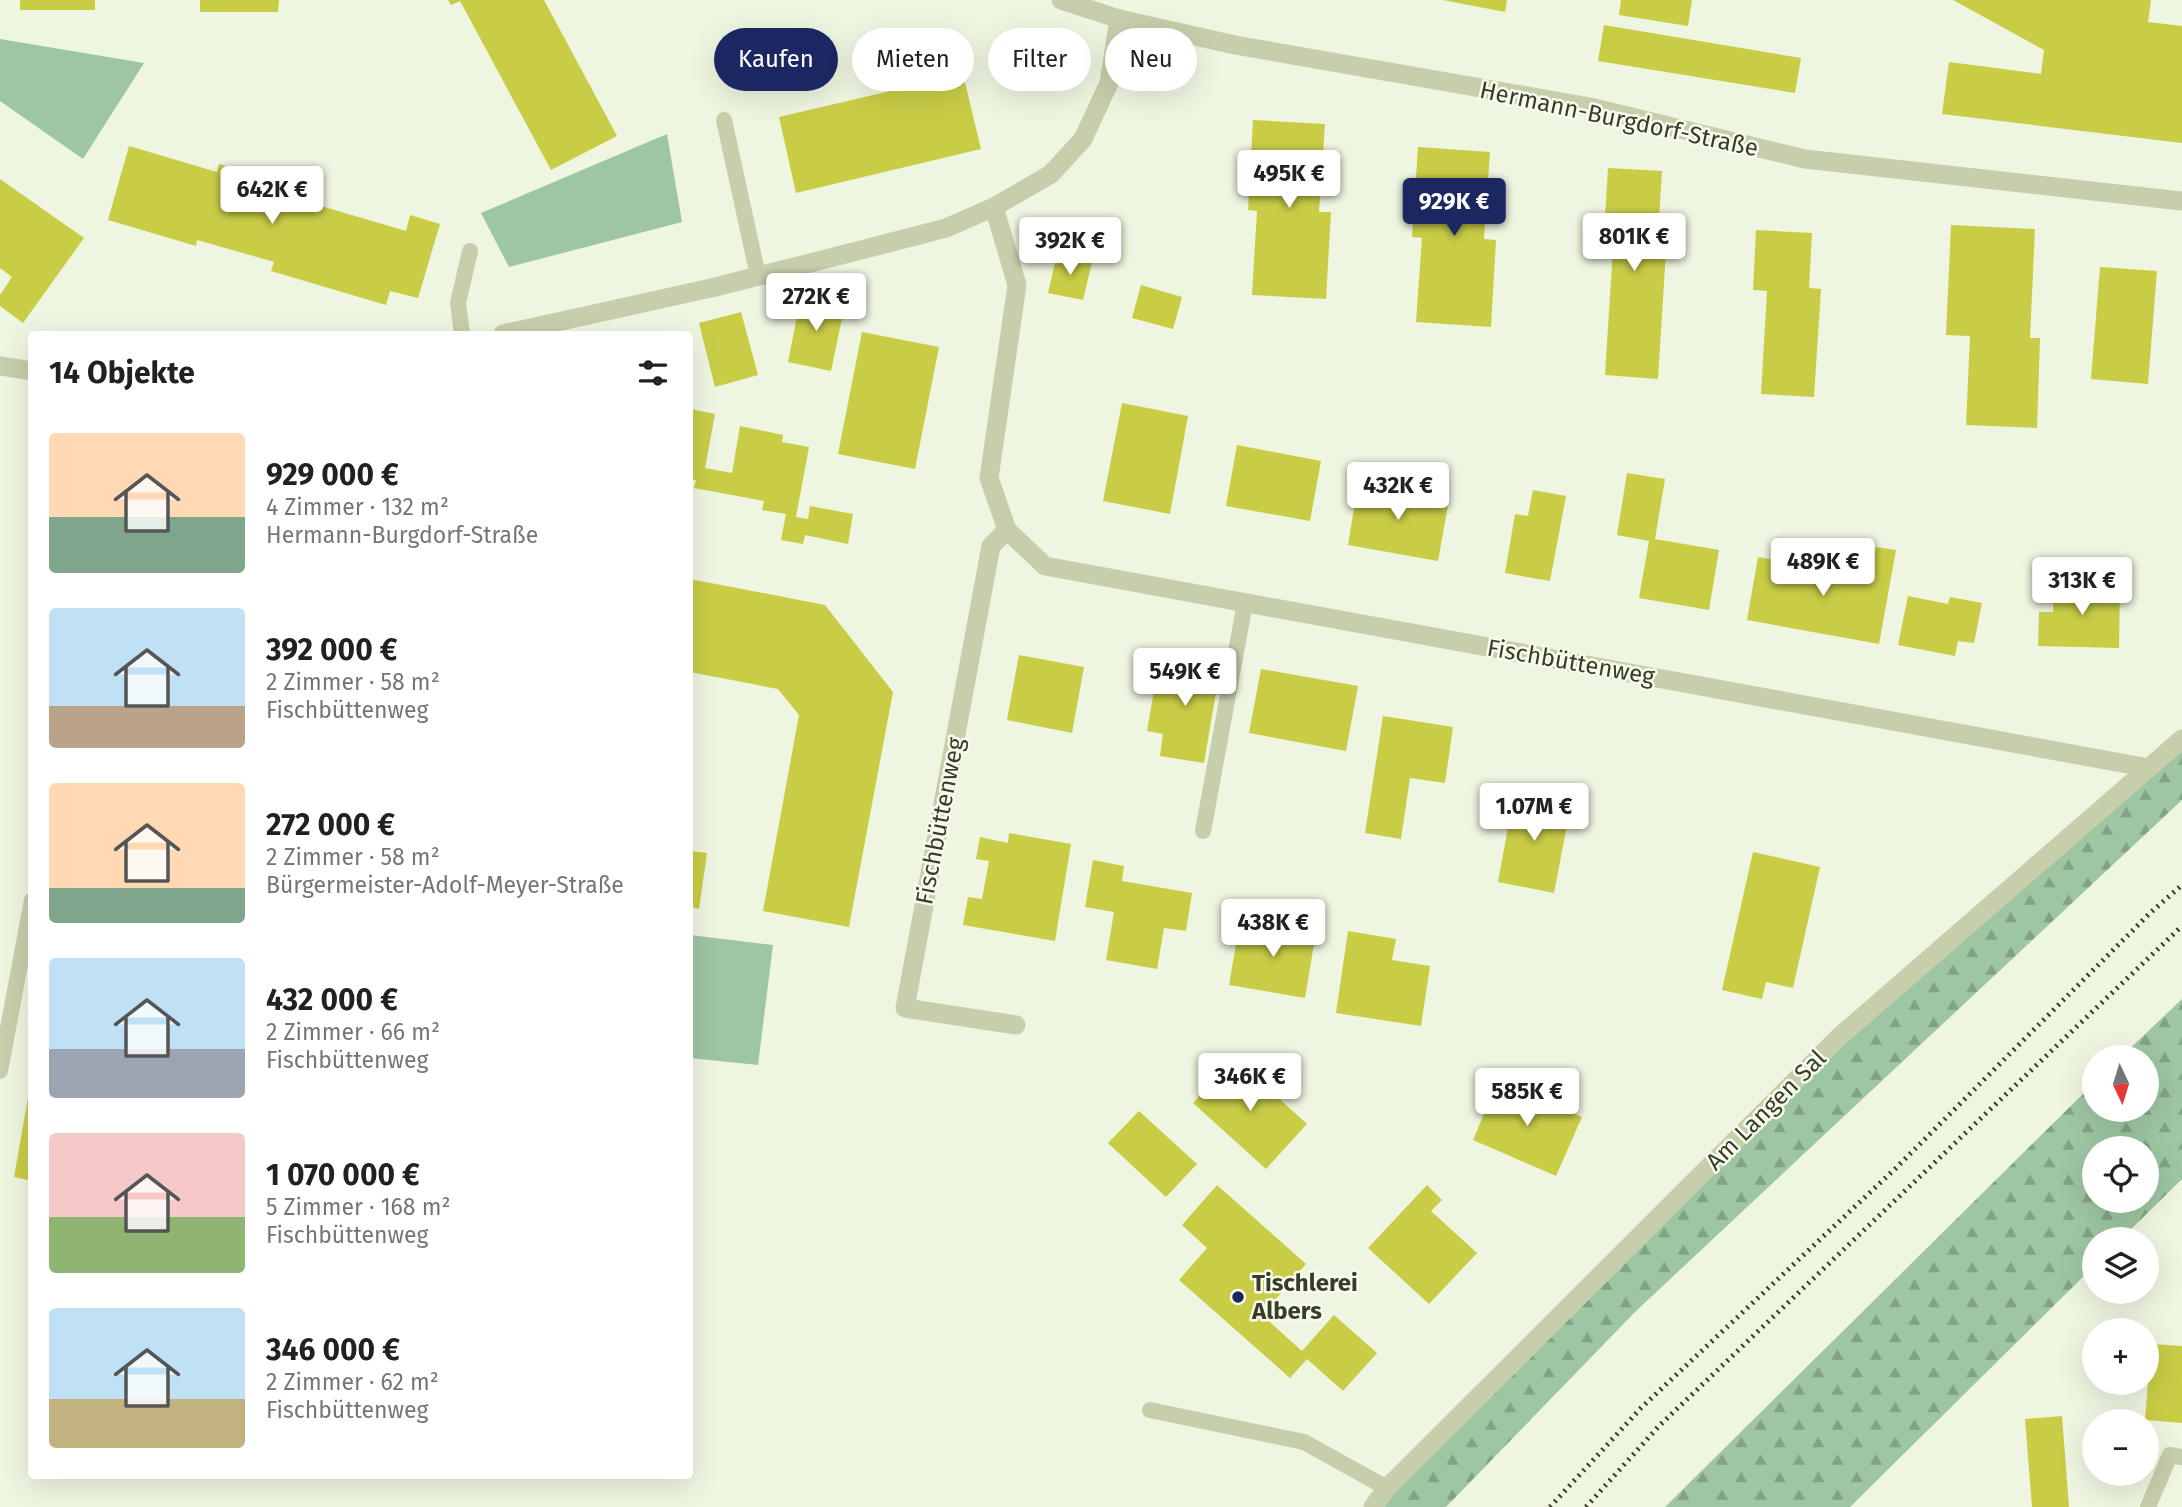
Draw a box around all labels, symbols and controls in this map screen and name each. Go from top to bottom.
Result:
chip: Kaufen [714,28,838,91]
chip: Mieten [852,28,974,91]
chip: Filter [988,28,1091,91]
chip: Neu [1105,28,1197,91]
street label: Hermann-Burgdorf-Straße [1477,76,1761,162]
pin: 495K € [1232,150,1346,210]
text: 495K € [1253,159,1325,187]
pin: 642K € [215,166,329,226]
text: 642K € [236,175,308,203]
pin: 929K € [1397,178,1511,238]
text: 929K € [1419,187,1489,215]
pin: 801K € [1577,214,1691,273]
pin: 392K € [1013,218,1127,277]
text: 801K € [1599,222,1669,250]
text: 392K € [1035,226,1105,254]
pin: 272K € [759,274,873,333]
text: 272K € [782,282,850,310]
icon: filters [634,354,672,392]
text: 14 Objekte [49,355,195,391]
text: 929 000 € [266,457,399,493]
icon: home [105,461,189,545]
pin: 432K € [1341,462,1455,522]
text: 432K € [1363,471,1433,499]
text: 4 Zimmer · 132 m² [266,493,449,521]
text: Hermann-Burgdorf-Straße [266,521,538,549]
pin: 489K € [1766,538,1880,598]
text: 489K € [1787,547,1859,575]
pin: 313K € [2025,558,2139,617]
text: 313K € [2048,566,2116,594]
text: 392 000 € [266,632,398,668]
street label: Fischbüttenweg [1485,633,1657,691]
icon: home [105,636,189,720]
pin: 549K € [1128,648,1242,708]
text: 549K € [1149,657,1221,685]
text: 2 Zimmer · 58 m² [266,668,440,696]
text: Fischbüttenweg [266,696,429,724]
street label: Fischbüttenweg [910,735,970,907]
pin: 1.07M € [1469,784,1599,843]
text: 1.07M € [1496,792,1572,820]
text: 272 000 € [266,807,395,843]
icon: home [105,811,189,895]
text: 2 Zimmer · 58 m² [266,843,440,871]
text: Bürgermeister-Adolf-Meyer-Straße [266,871,624,899]
pin: 438K € [1216,900,1330,959]
text: 438K € [1237,908,1309,936]
text: 432 000 € [266,982,398,1018]
icon: home [105,986,189,1070]
text: 2 Zimmer · 66 m² [266,1018,440,1046]
street label: Am Langen Sal [1700,1044,1832,1176]
north arrow [2082,1045,2160,1122]
map controls [2082,1045,2159,1486]
text: Fischbüttenweg [266,1046,429,1074]
pin: 346K € [1193,1054,1307,1113]
text: 346K € [1214,1062,1286,1090]
pin: 585K € [1470,1068,1584,1128]
text: 585K € [1491,1077,1563,1105]
button: locate [2082,1136,2159,1213]
text: 1 070 000 € [266,1157,420,1193]
icon: home [105,1161,189,1245]
text: 5 Zimmer · 168 m² [266,1193,450,1221]
text: Fischbüttenweg [266,1221,429,1249]
button: layers [2082,1227,2159,1304]
place label: Tischlerei Albers [1251,1269,1358,1325]
marker: Tischlerei Albers [1230,1289,1246,1305]
button: + [2082,1318,2159,1395]
text: 346 000 € [266,1332,400,1368]
icon: home [105,1336,189,1420]
text: 2 Zimmer · 62 m² [266,1368,439,1396]
text: Fischbüttenweg [266,1396,429,1424]
button: − [2082,1409,2159,1486]

